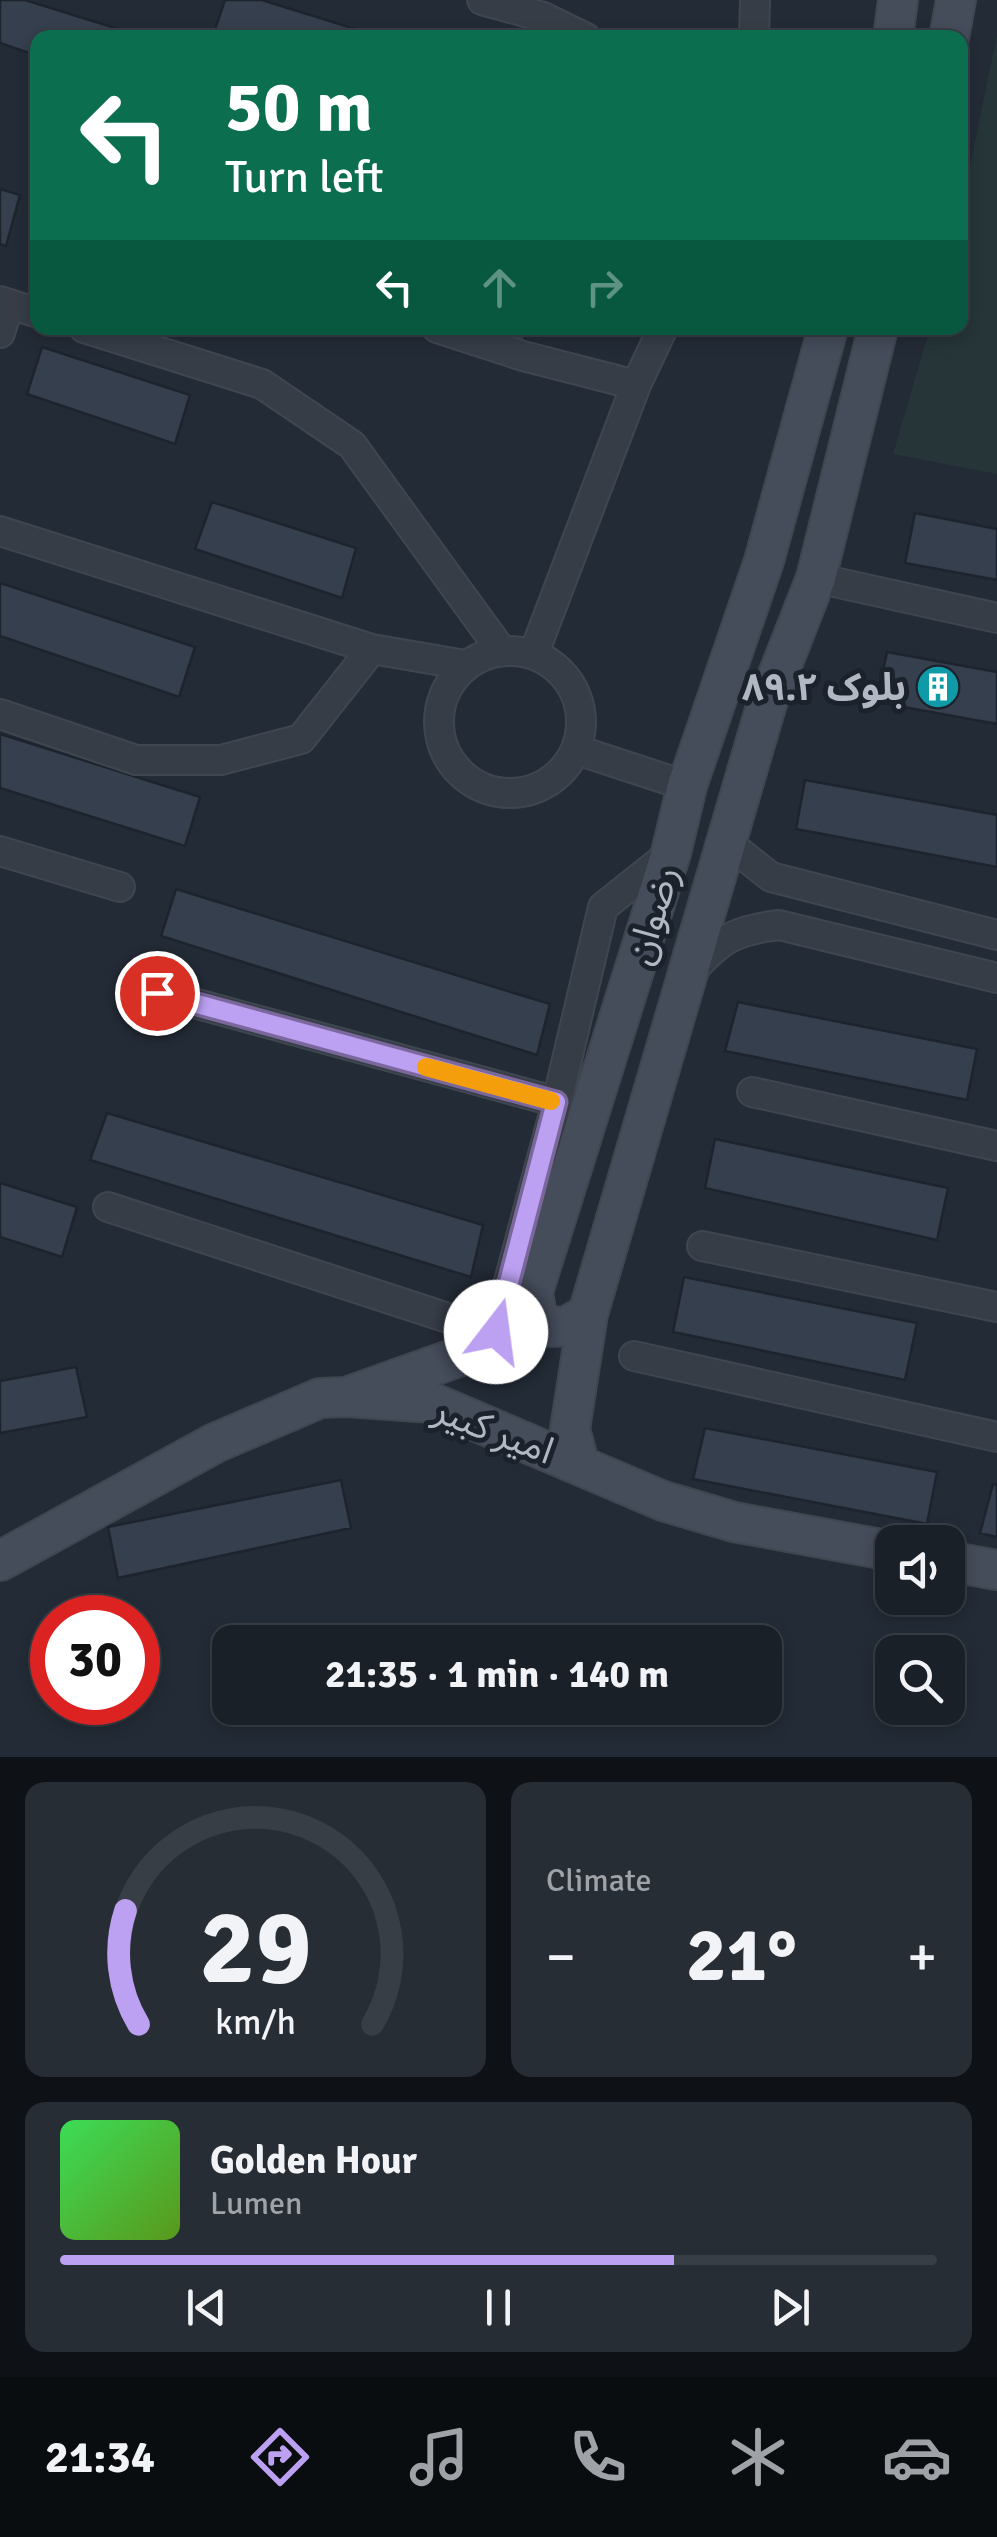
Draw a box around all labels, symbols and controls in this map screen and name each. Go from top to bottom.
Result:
text: 50 m [225,64,373,150]
icon: left [60,70,190,200]
text: Turn left [225,150,384,205]
icon: left [367,260,422,315]
icon: ahead [472,260,527,315]
icon: right [577,260,632,315]
place label: بلوک ۸۹.۲ [742,664,906,711]
building icon: بلوک ۸۹.۲ [915,664,961,710]
street label: رضوان [615,860,690,970]
pin [115,951,200,1036]
icon: arrive [130,966,185,1021]
position arrow [444,1280,548,1384]
street label: امیر کبیر [426,1386,560,1475]
map controls [875,1525,965,1725]
button: sound [875,1525,965,1615]
speed limit sign: 30 [30,1595,160,1725]
button: search [875,1635,965,1725]
text: 21:35 · 1 min · 140 m [325,1651,669,1698]
text: Climate [546,1861,652,1900]
text: 29 [199,1884,312,2012]
text: 21° [686,1909,797,2002]
text: − [546,1923,576,1991]
text: + [907,1923,937,1991]
text: km/h [215,2000,296,2044]
text: Golden Hour [210,2137,417,2184]
text: Lumen [210,2184,302,2223]
icon: previous [179,2280,234,2335]
icon: pause [471,2280,526,2335]
icon: next [763,2280,818,2335]
icon: directions [245,2422,315,2492]
icon: music [404,2422,474,2492]
icon: phone [563,2422,633,2492]
icon: climate [723,2422,793,2492]
icon: car [882,2422,952,2492]
text: 21:34 [45,2430,155,2485]

